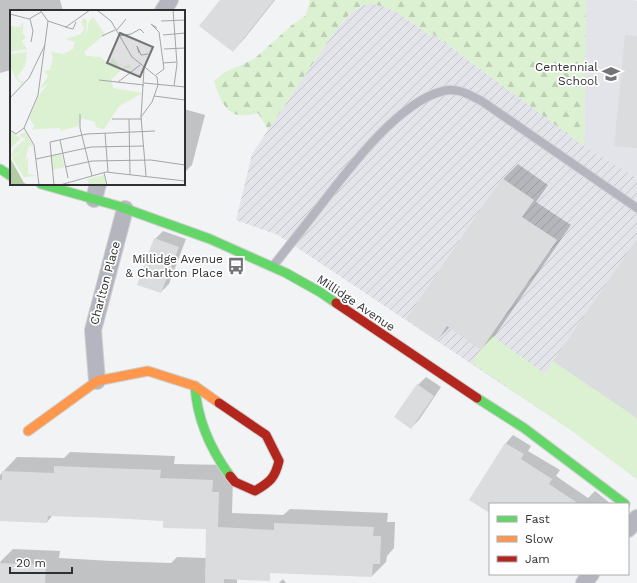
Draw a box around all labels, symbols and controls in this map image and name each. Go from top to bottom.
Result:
inset map [10,10,185,185]
place label: Centennial School [535,60,598,88]
school or university icon: Centennial School [601,64,621,84]
street label: Charlton Place [87,240,123,326]
place label: Millidge Avenue & Charlton Place [125,252,223,280]
bus stop icon: Millidge Avenue & Charlton Place [226,256,246,276]
street label: Millidge Avenue [314,272,398,334]
legend [489,503,629,575]
text: Fast [525,512,550,526]
text: Slow [525,532,553,546]
scale bar [10,549,72,575]
text: Jam [525,552,550,566]
text: 20 m [16,556,46,570]

